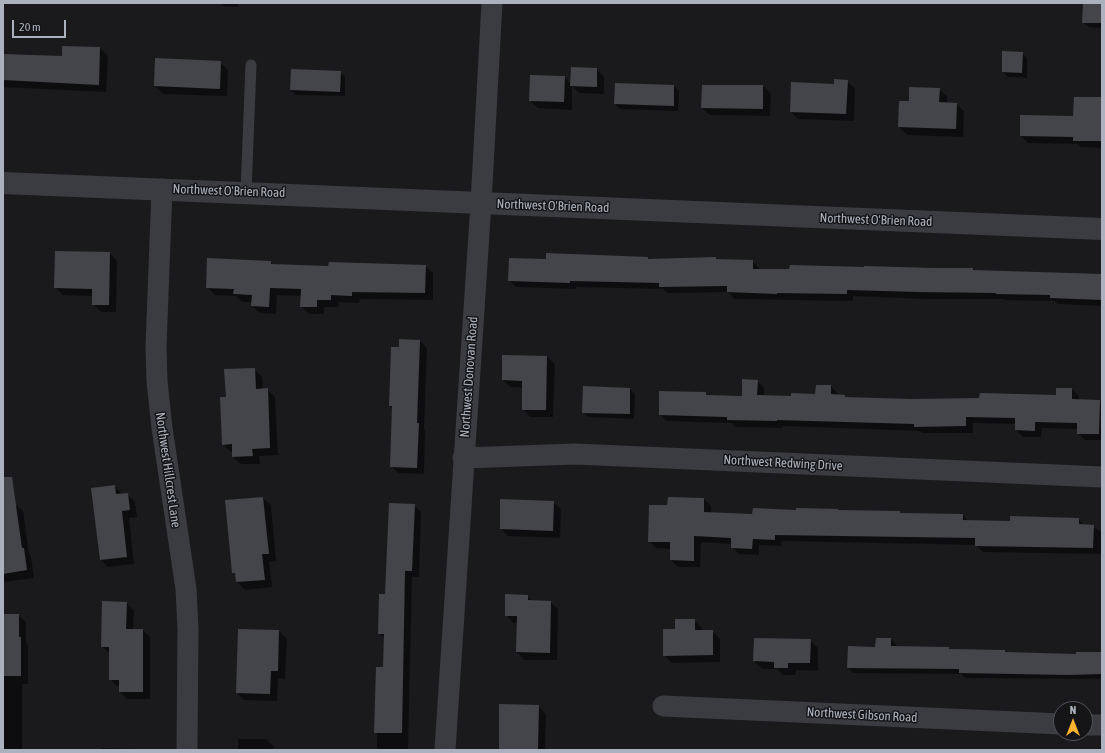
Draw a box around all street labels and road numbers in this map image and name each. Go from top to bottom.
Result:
street label: Northwest O'Brien Road [172,181,286,201]
street label: Northwest O'Brien Road [496,196,610,216]
street label: Northwest O'Brien Road [819,210,933,230]
street label: Northwest Donovan Road [457,316,481,438]
street label: Northwest Hillcrest Lane [152,411,184,529]
street label: Northwest Redwing Drive [723,452,843,474]
street label: Northwest Gibson Road [806,704,918,726]

